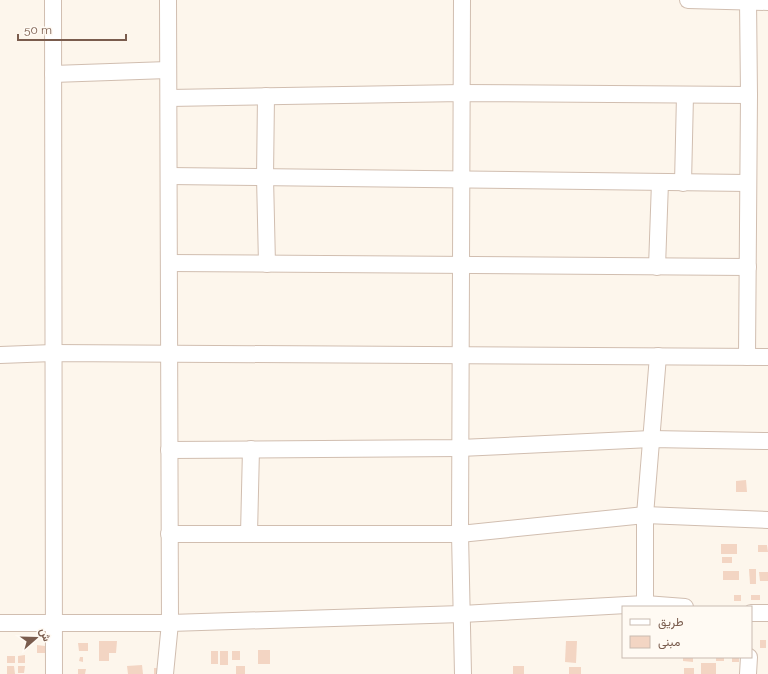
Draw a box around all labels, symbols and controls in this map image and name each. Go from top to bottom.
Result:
scale bar [18,16,126,42]
text: 50 m [24,23,52,37]
legend [622,606,752,658]
text: طريق [658,615,684,630]
north arrow [16,618,56,658]
text: ش [37,626,53,643]
text: مبنى [658,635,680,650]

